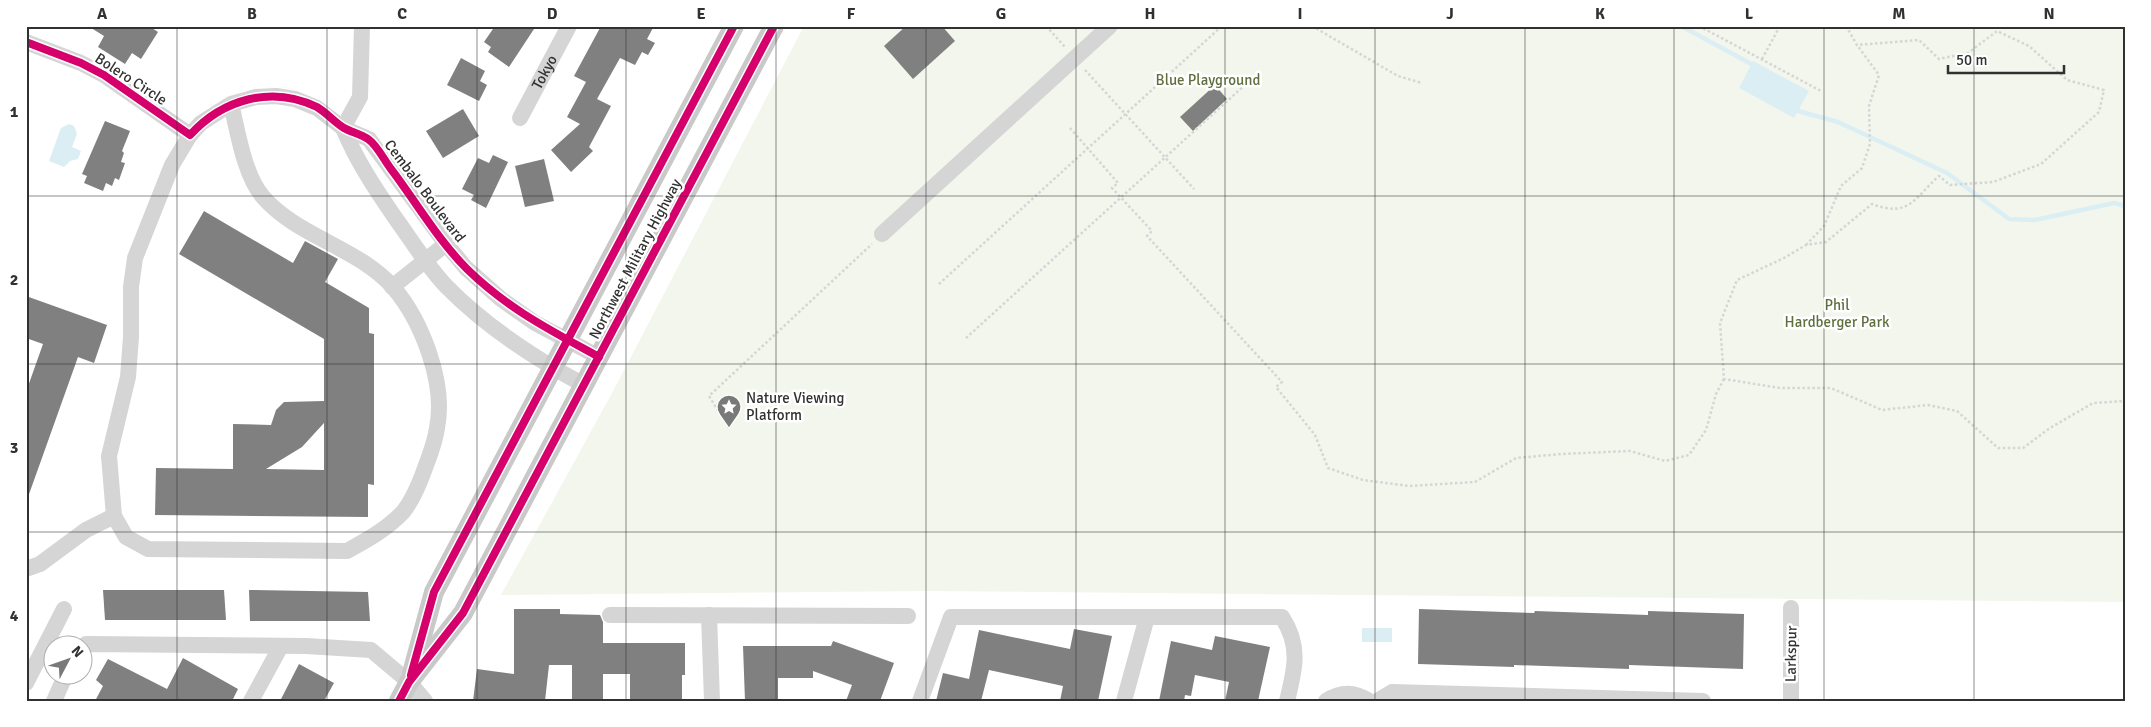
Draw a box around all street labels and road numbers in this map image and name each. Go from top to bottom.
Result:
street label: Bolero Circle [92,49,170,109]
street label: Tokyo [528,52,561,92]
street label: Cembalo Boulevard [381,136,469,246]
street label: Northwest Military Highway [585,176,685,342]
street label: Larkspur [1782,625,1801,682]

